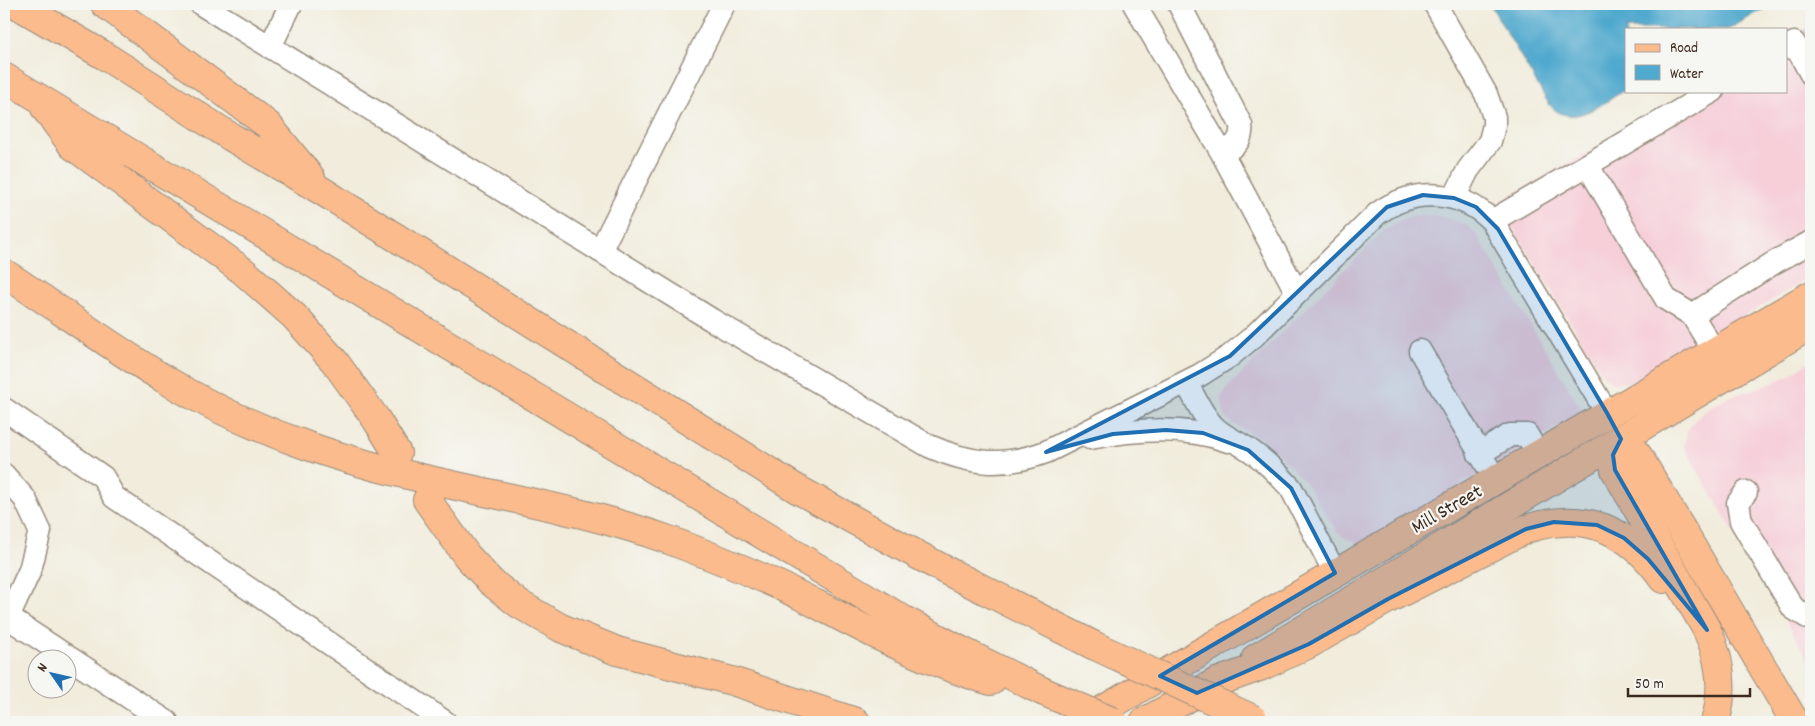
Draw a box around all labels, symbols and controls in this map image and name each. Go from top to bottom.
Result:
legend [1625,28,1788,92]
text: Road [1670,38,1698,60]
text: Water [1670,64,1704,86]
street label: Mill Street [1407,479,1488,542]
north arrow [28,648,78,698]
text: N [33,659,53,676]
scale bar [1628,666,1750,698]
text: 50 m [1635,674,1664,696]

